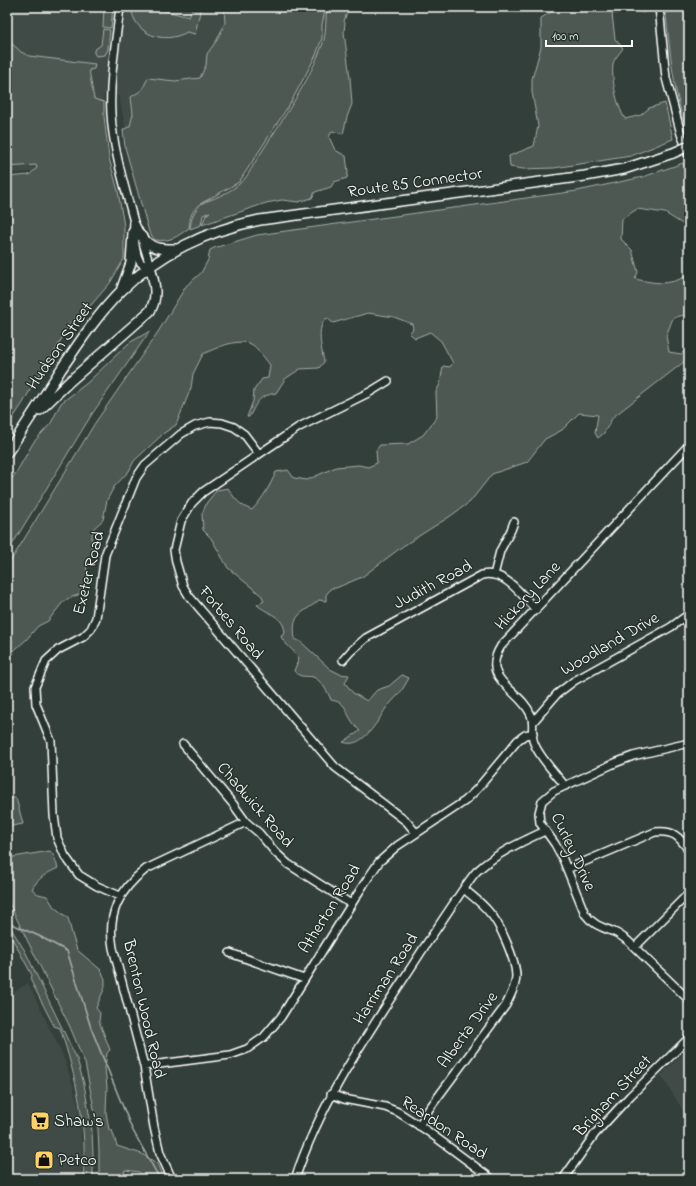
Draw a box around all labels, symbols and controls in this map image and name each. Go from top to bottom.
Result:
scale bar [546,22,632,48]
text: 100 m [552,28,579,46]
street label: Route 85 Connector [346,161,485,205]
street label: Hudson Street [20,297,100,395]
street label: Exeter Road [67,528,112,617]
street label: Judith Road [389,554,477,616]
street label: Hickory Lane [489,555,568,637]
street label: Forbes Road [192,580,270,666]
street label: Woodland Drive [556,605,664,682]
street label: Chadwick Road [211,757,300,854]
street label: Curley Drive [543,809,602,896]
street label: Atherton Road [293,859,368,959]
street label: Harriman Road [347,928,425,1030]
street label: Brenton Wood Road [116,936,172,1081]
street label: Alberta Drive [431,986,505,1074]
street label: Brigham Street [568,1049,659,1145]
street label: Reardon Road [396,1090,493,1166]
place label: Shaw's [54,1109,104,1134]
supermarket icon: Shaw's [29,1110,51,1132]
place label: Petco [58,1148,97,1173]
shop icon: Petco [33,1149,55,1171]

